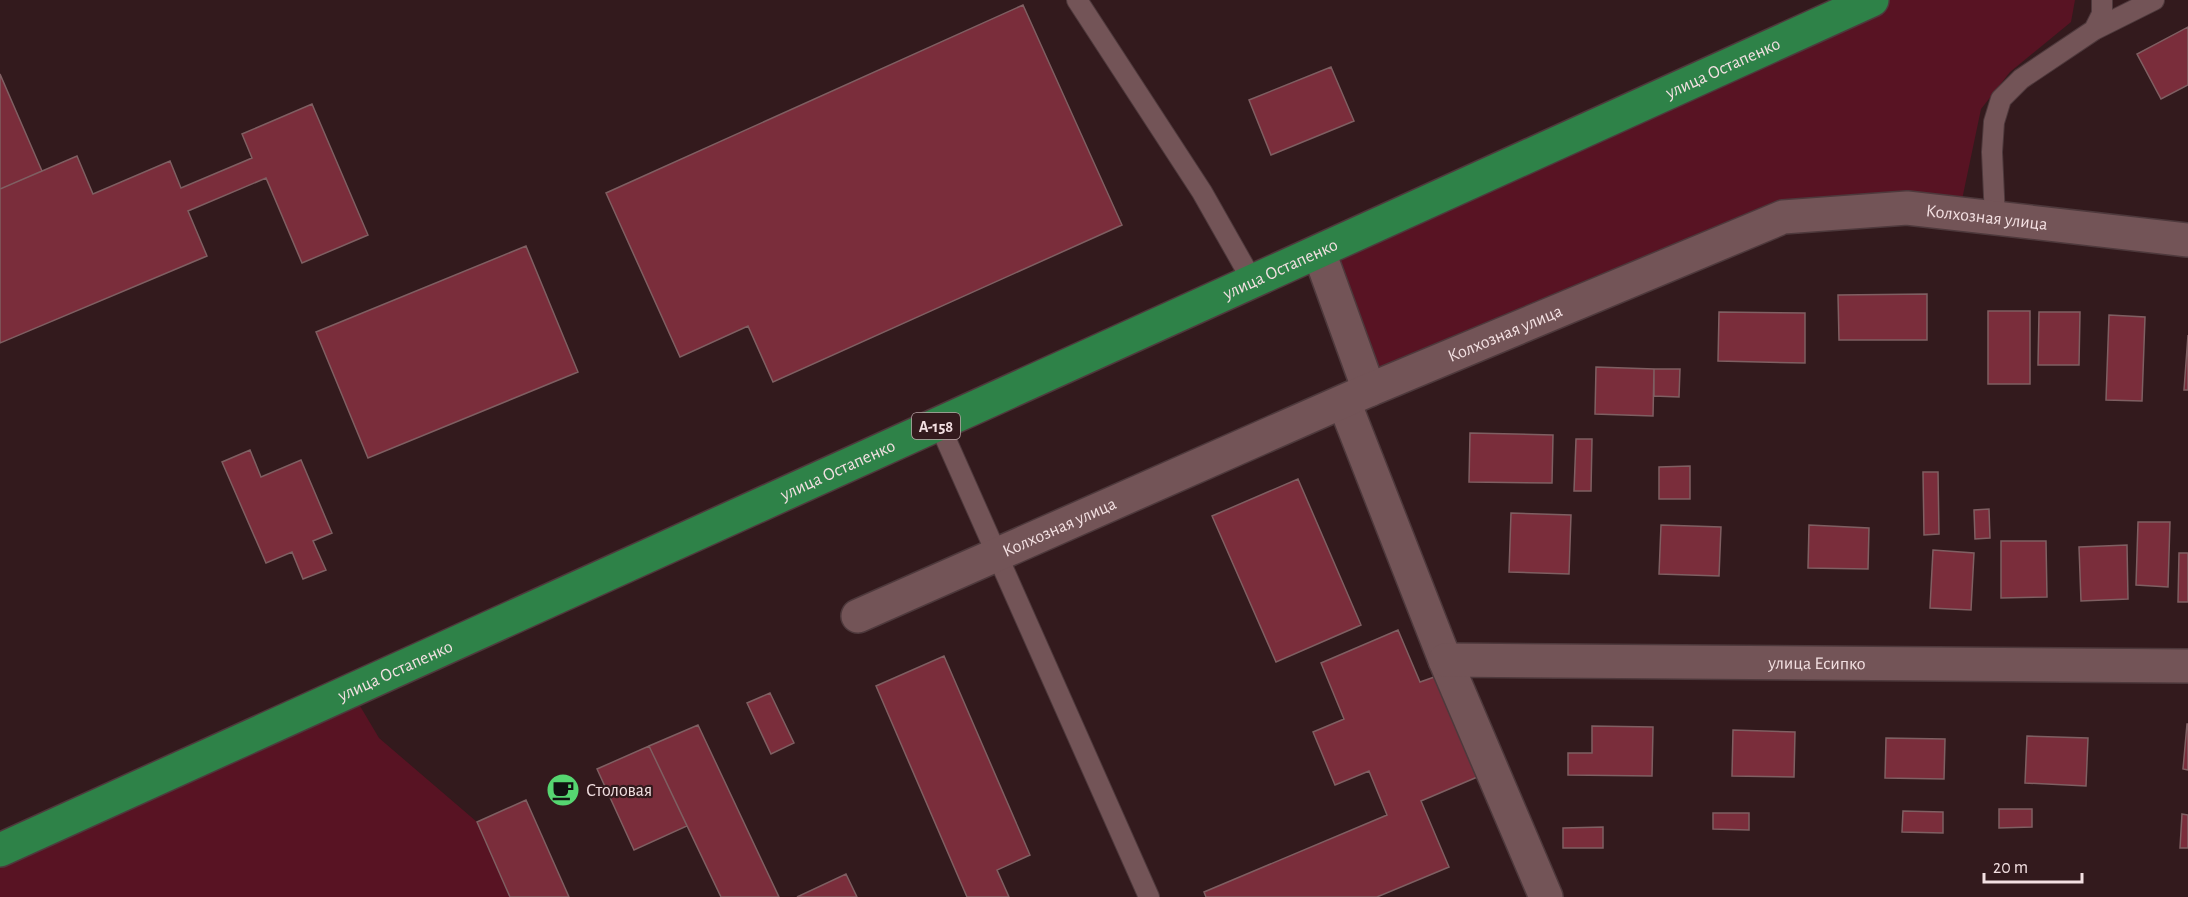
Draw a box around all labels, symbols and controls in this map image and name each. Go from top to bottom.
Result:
street label: улица Остапенко [1662,35,1783,103]
street label: Колхозная улица [1925,202,2048,234]
street label: улица Остапенко [1220,236,1341,304]
street label: Колхозная улица [1445,302,1565,366]
road number: А-158 [912,413,960,439]
street label: улица Остапенко [777,437,898,505]
street label: Колхозная улица [1000,495,1119,561]
street label: улица Остапенко [335,638,456,706]
street label: улица Есипко [1767,655,1866,673]
cafe icon: Столовая [545,772,581,808]
place label: Столовая [586,782,652,800]
scale bar [1984,846,2082,884]
text: 20 m [1993,859,2028,877]

